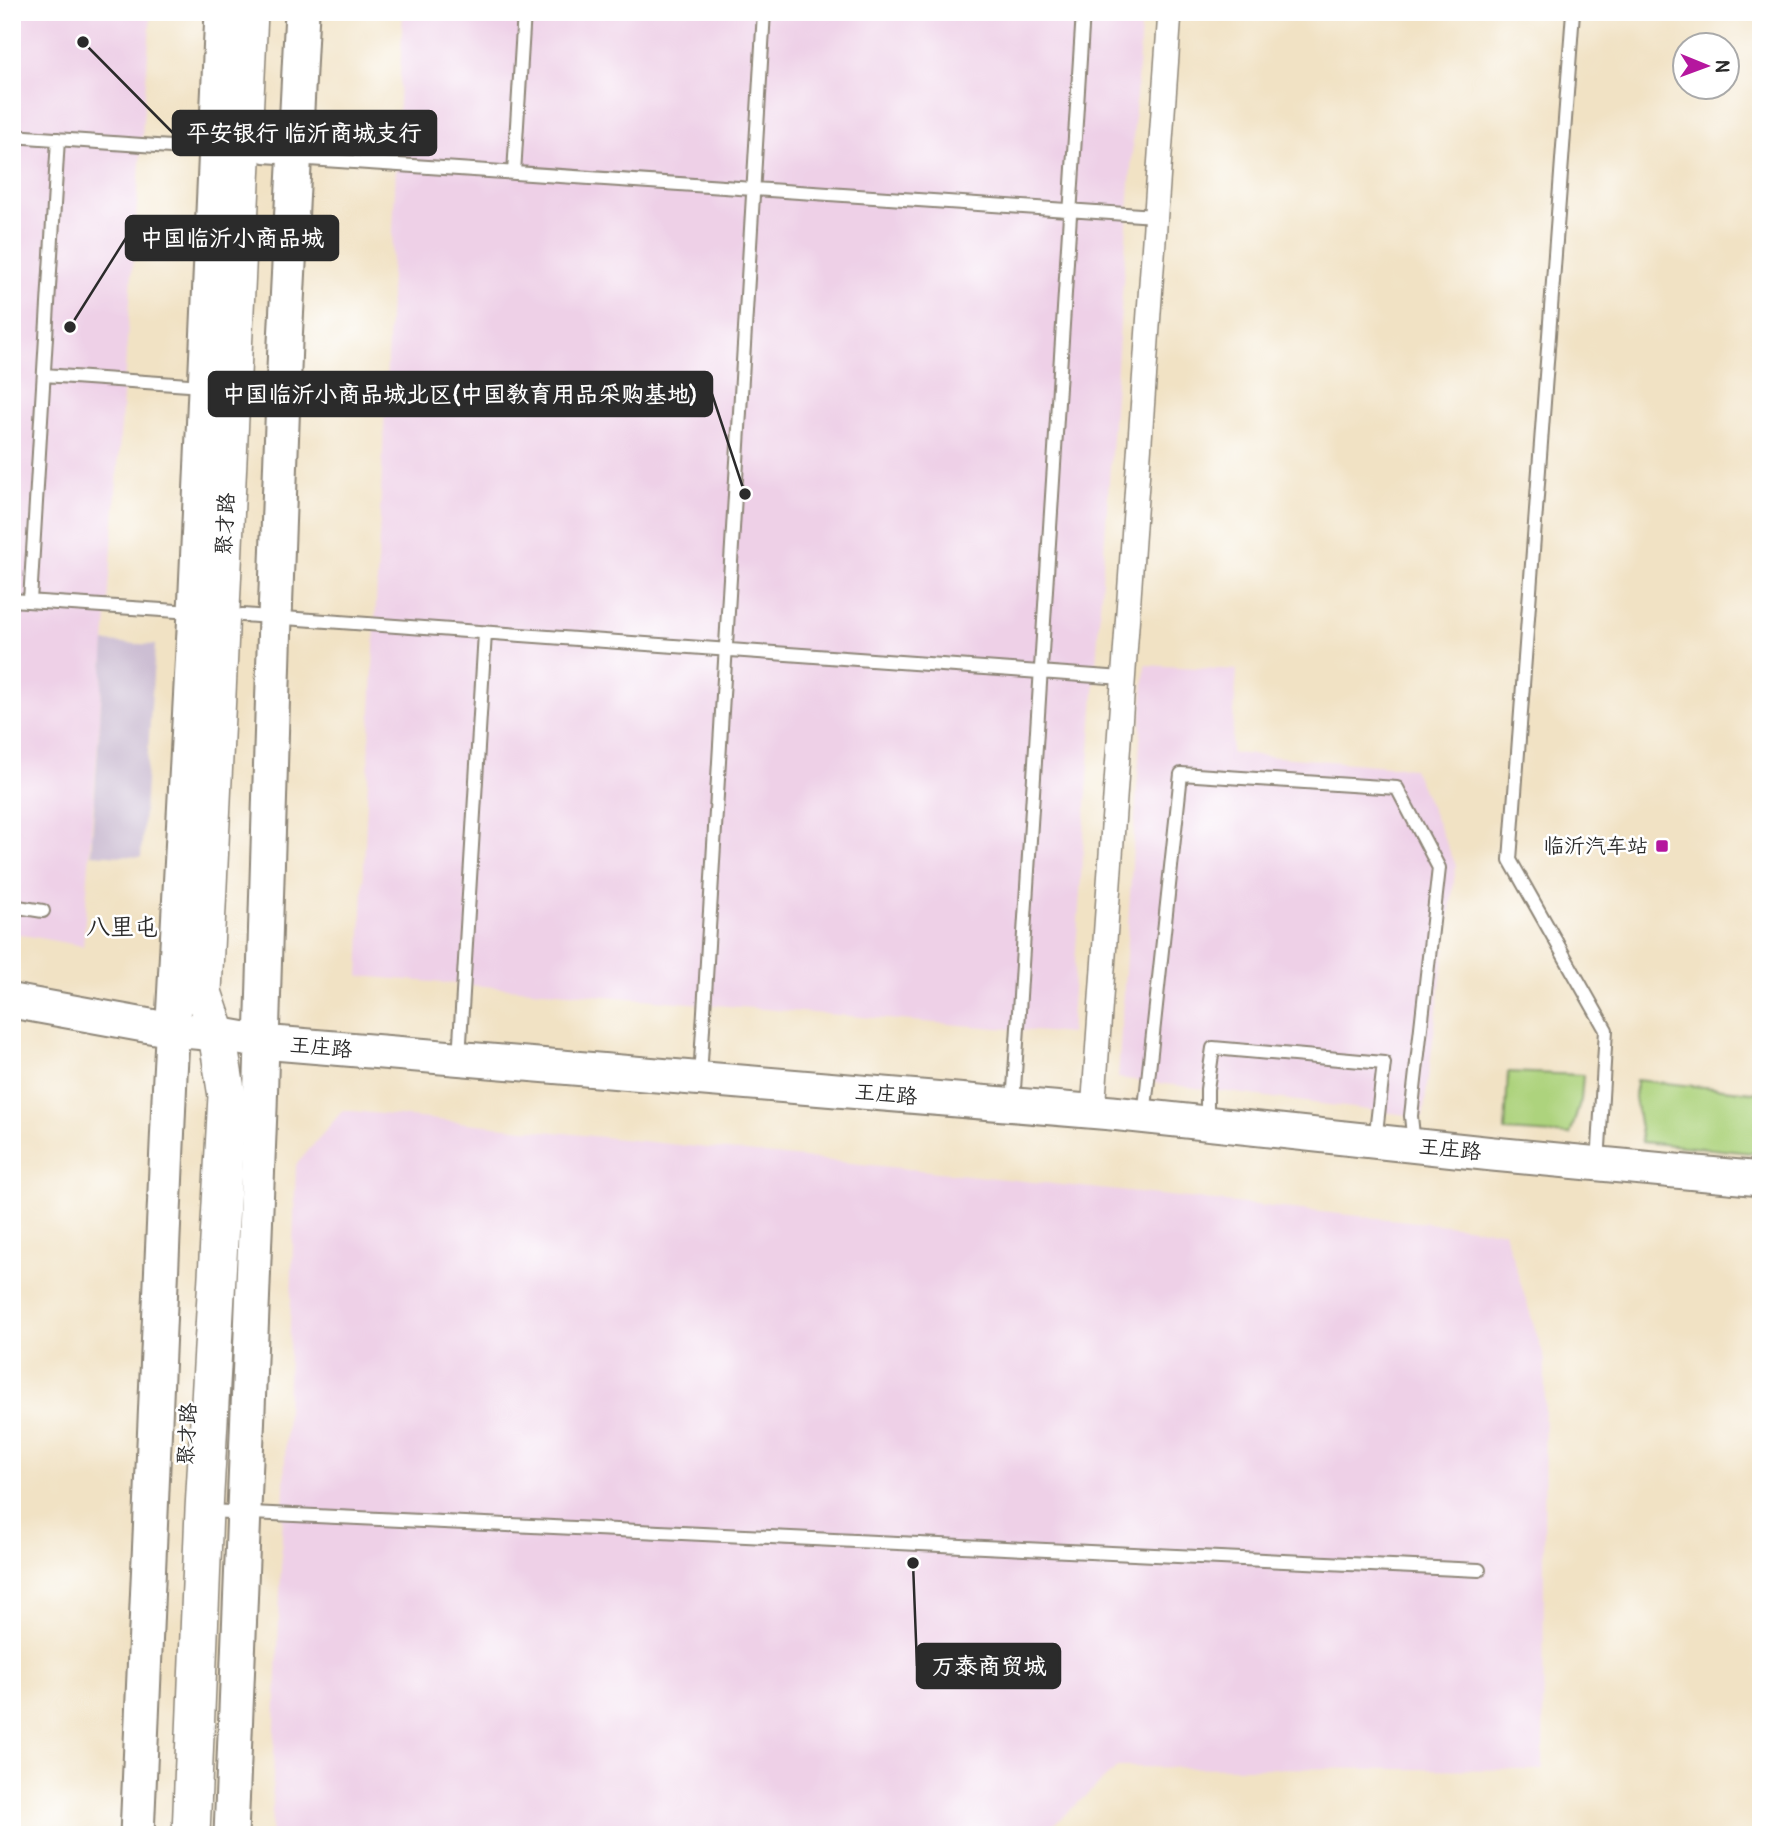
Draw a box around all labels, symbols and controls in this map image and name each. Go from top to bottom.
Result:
north arrow [1672,32,1742,102]
text: N [1710,60,1734,73]
callout: 平安银行 临沂商城支行 [173,111,436,155]
text: 平安银行 临沂商城支行 [187,119,422,148]
callout: 中国临沂小商品城 [126,216,338,260]
text: 中国临沂小商品城 [140,224,324,253]
callout: 中国临沂小商品城北区(中国教育用品采购基地) [209,372,712,416]
text: 中国临沂小商品城北区(中国教育用品采购基地) [222,380,698,409]
street label: 聚才路 [210,492,241,556]
place label: 临沂汽车站 [1543,833,1648,860]
marker: 临沂汽车站 [1654,838,1670,854]
district label: 八里屯 [86,913,158,942]
street label: 王庄路 [288,1031,354,1064]
street label: 王庄路 [853,1078,919,1111]
street label: 王庄路 [1417,1133,1483,1166]
street label: 聚才路 [172,1402,203,1466]
callout: 万泰商贸城 [917,1644,1060,1688]
text: 万泰商贸城 [932,1652,1047,1681]

